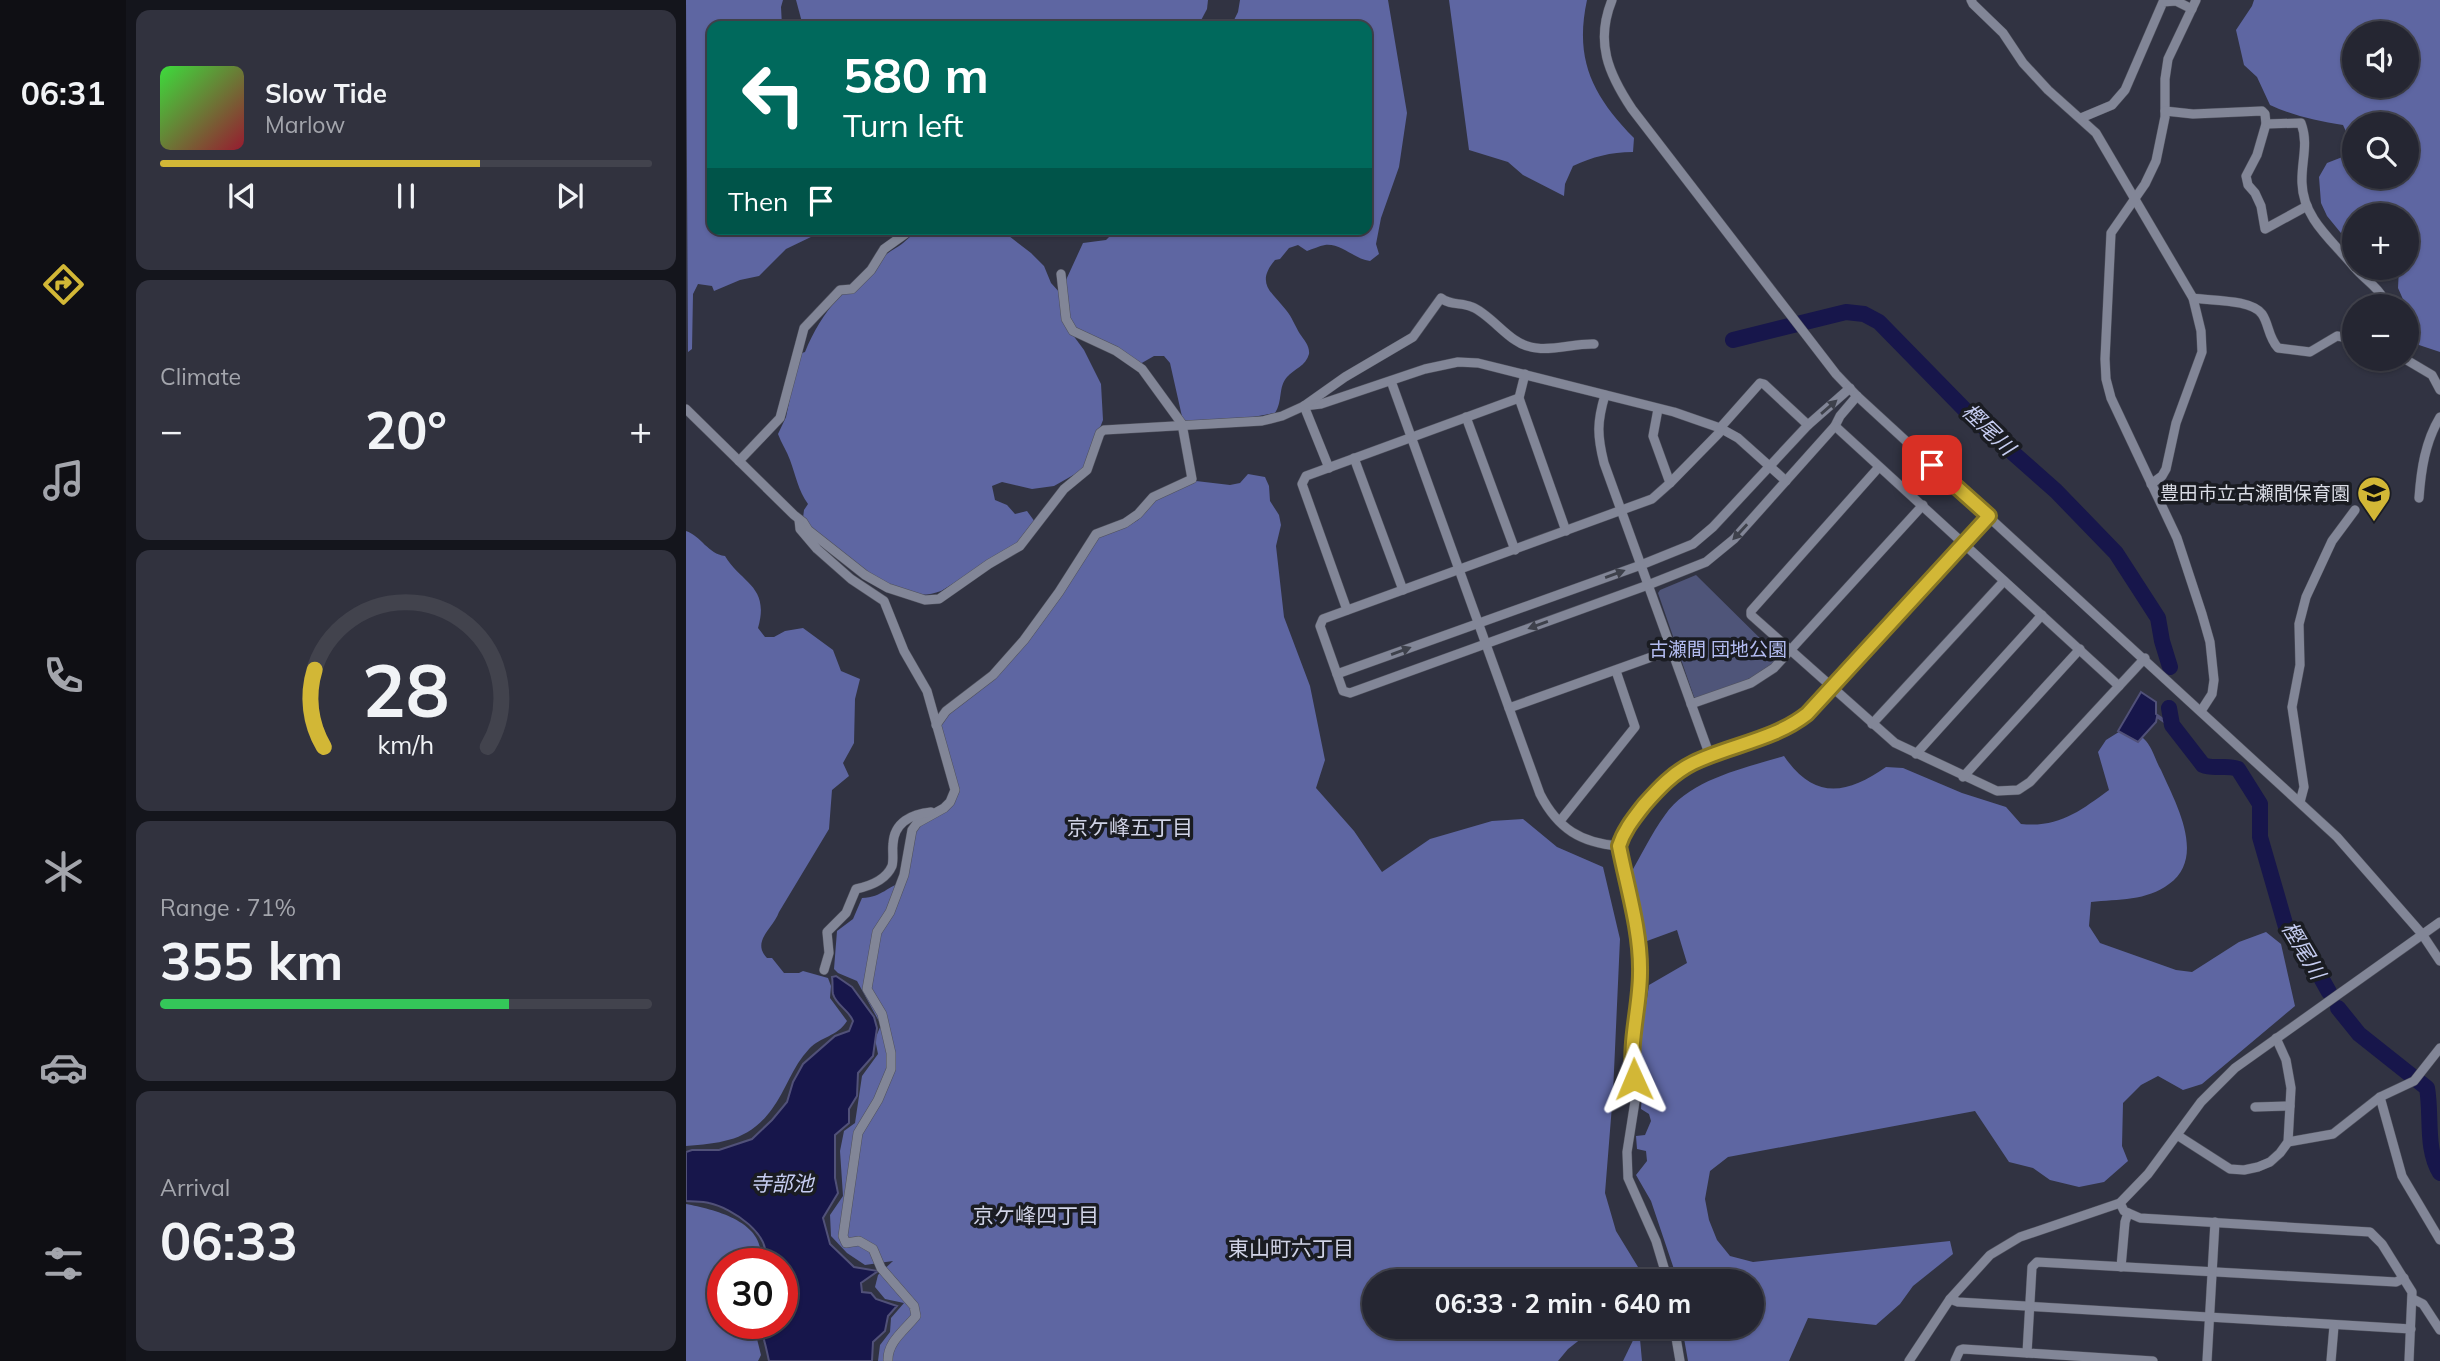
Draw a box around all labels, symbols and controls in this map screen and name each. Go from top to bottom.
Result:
map controls [2342,21,2419,371]
button: sound [2342,21,2419,98]
text: 580 m [843,44,989,105]
icon: left [728,49,819,140]
text: 06:31 [21,73,105,113]
text: Slow Tide [265,77,387,110]
text: Turn left [843,105,963,145]
text: Marlow [265,110,345,139]
button: search [2342,112,2419,189]
icon: previous [223,177,261,215]
icon: pause [387,177,425,215]
icon: next [551,177,589,215]
icon: arrive [802,182,840,220]
text: Then [728,185,788,218]
button: + [2342,203,2419,280]
icon: directions [39,260,88,309]
button: − [2342,294,2419,371]
text: Climate [160,362,241,391]
text: 20° [365,397,447,462]
water label: 樫尾川 [1957,398,2022,462]
one-way arrow [1820,400,1837,415]
text: − [160,406,183,454]
text: + [629,406,652,454]
pin [1902,435,1962,495]
icon: arrive [1913,446,1951,484]
icon: music [39,456,88,505]
school or university icon: 豊田市立古瀬間保育園 [2355,474,2393,523]
place label: 豊田市立古瀬間保育園 [2160,481,2350,505]
one-way arrow [1732,523,1748,541]
one-way arrow [1605,568,1626,579]
one-way arrow [1527,620,1548,631]
park label: 古瀬間 団地公園 [1649,637,1787,661]
text: 28 [362,644,450,735]
one-way arrow [1391,645,1412,656]
icon: phone [39,651,88,700]
text: km/h [378,728,434,759]
district label: 京ケ峰五丁目 [1067,814,1193,840]
icon: climate [39,847,88,896]
text: Range · 71% [160,893,296,922]
water label: 樫尾川 [2277,916,2332,985]
text: 355 km [160,928,343,993]
position arrow [1597,1042,1671,1116]
icon: car [39,1043,88,1092]
water label: 寺部池 [751,1170,815,1196]
text: Arrival [160,1173,230,1202]
district label: 京ケ峰四丁目 [973,1202,1099,1228]
text: 06:33 [160,1208,298,1273]
district label: 東山町六丁目 [1228,1235,1354,1261]
icon: filters [39,1239,88,1288]
speed limit sign: 30 [707,1248,798,1339]
text: 06:33 · 2 min · 640 m [1435,1287,1691,1320]

